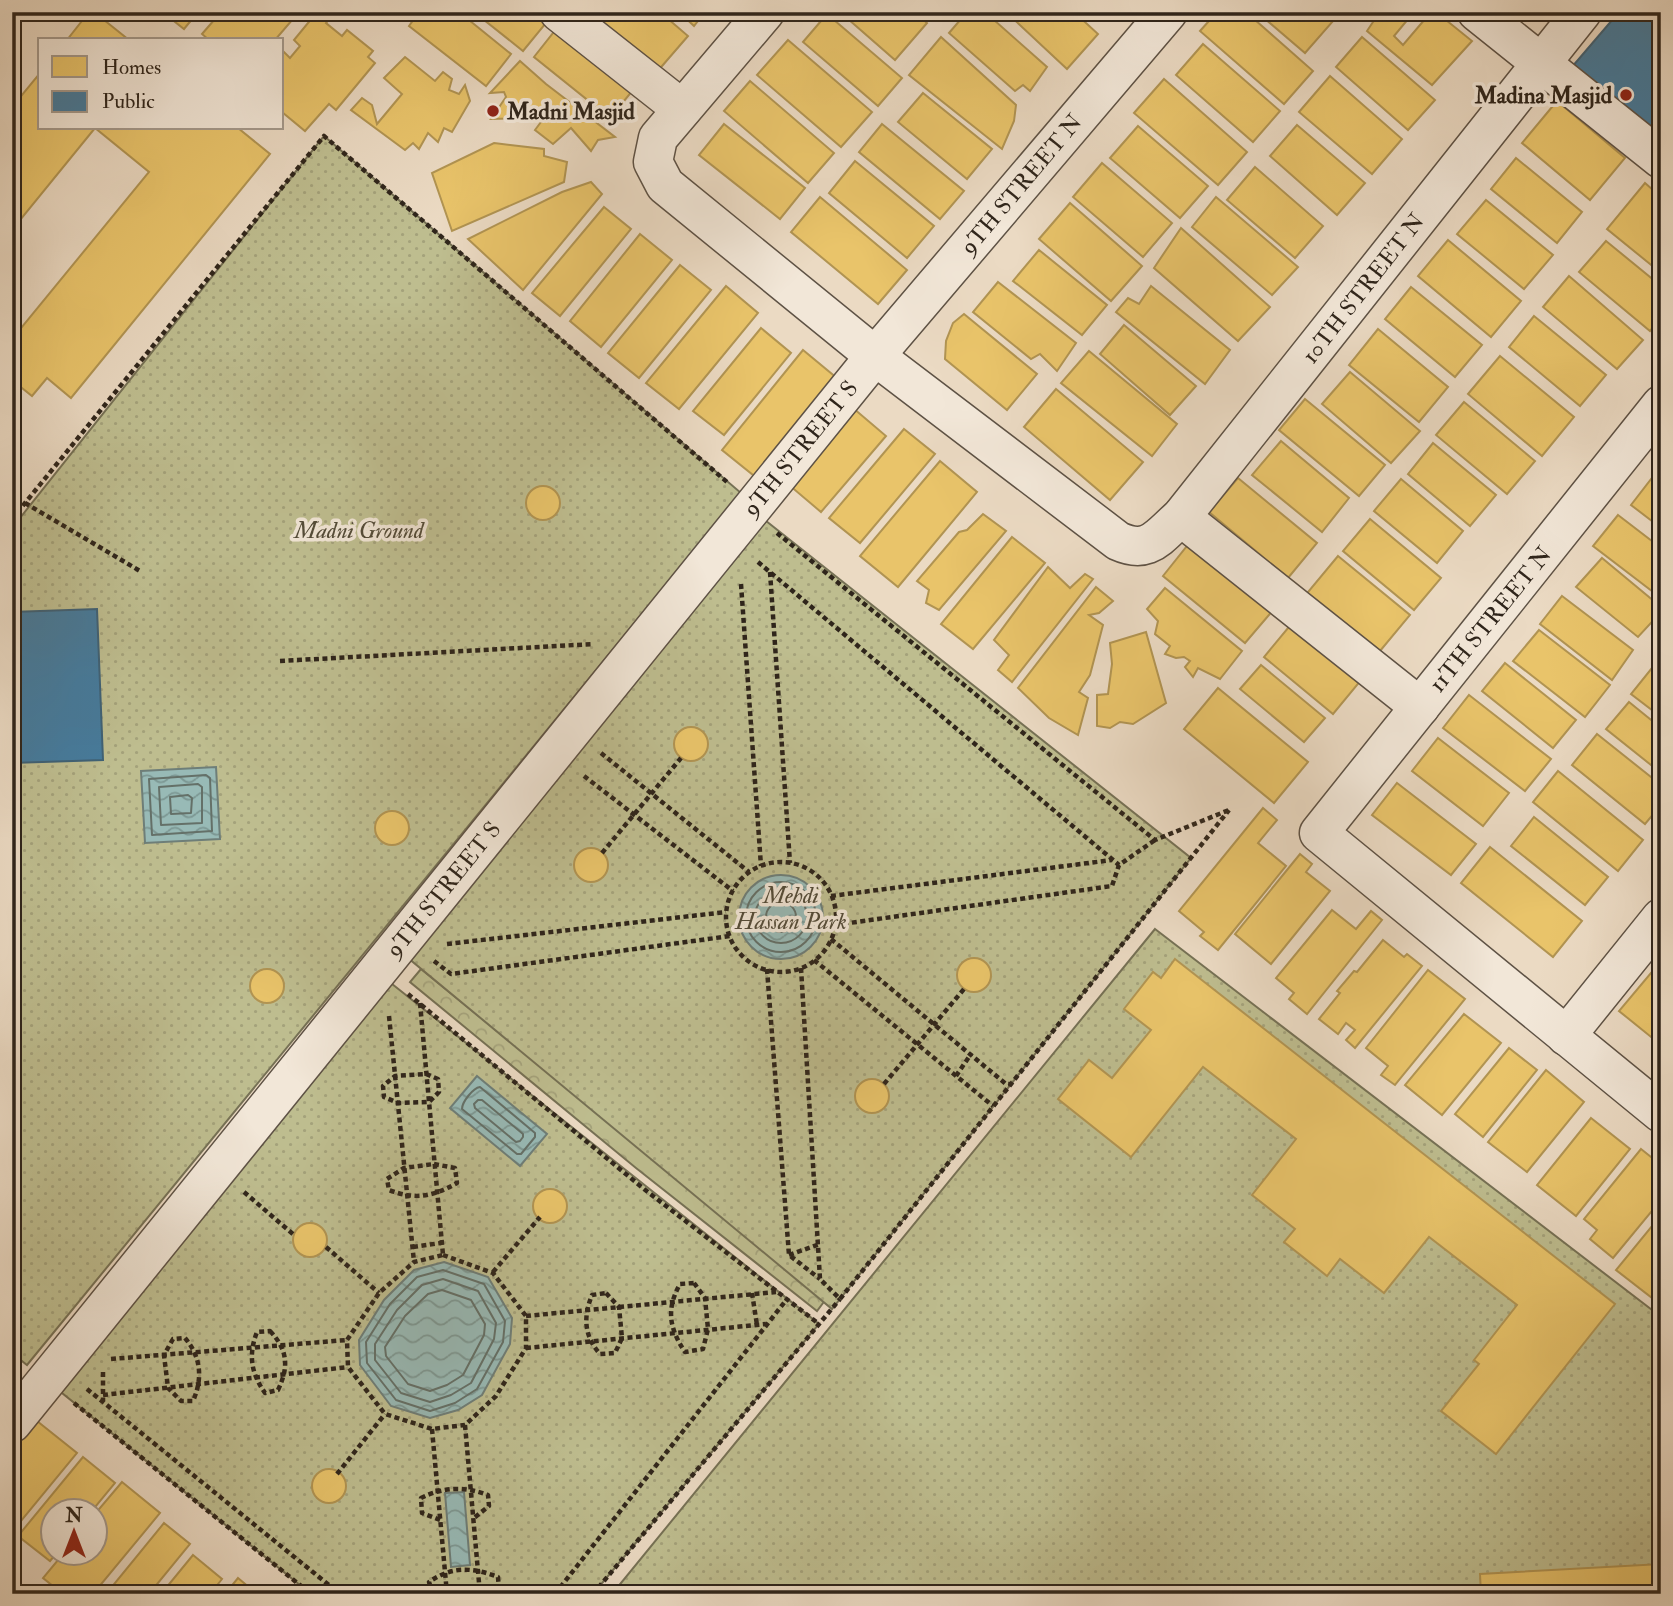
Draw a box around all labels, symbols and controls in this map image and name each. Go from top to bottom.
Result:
legend [38,38,284,130]
text: Homes [102,54,161,81]
place label: Madina Masjid [1474,81,1613,110]
marker: Madina Masjid [1618,87,1634,103]
text: Public [102,88,155,115]
place label: Madni Masjid [506,97,636,126]
marker: Madni Masjid [485,103,501,119]
street label: 9TH STREET N [953,108,1089,262]
street label: 10TH STREET N [1296,207,1431,369]
street label: 9TH STREET S [735,374,864,524]
park label: Madni Ground [292,516,425,545]
street label: 11TH STREET N [1423,540,1558,698]
street label: 9TH STREET S [378,815,507,965]
park label: Mehdi Hassan Park [734,881,847,936]
north arrow [38,1498,108,1568]
text: N [64,1504,83,1528]

